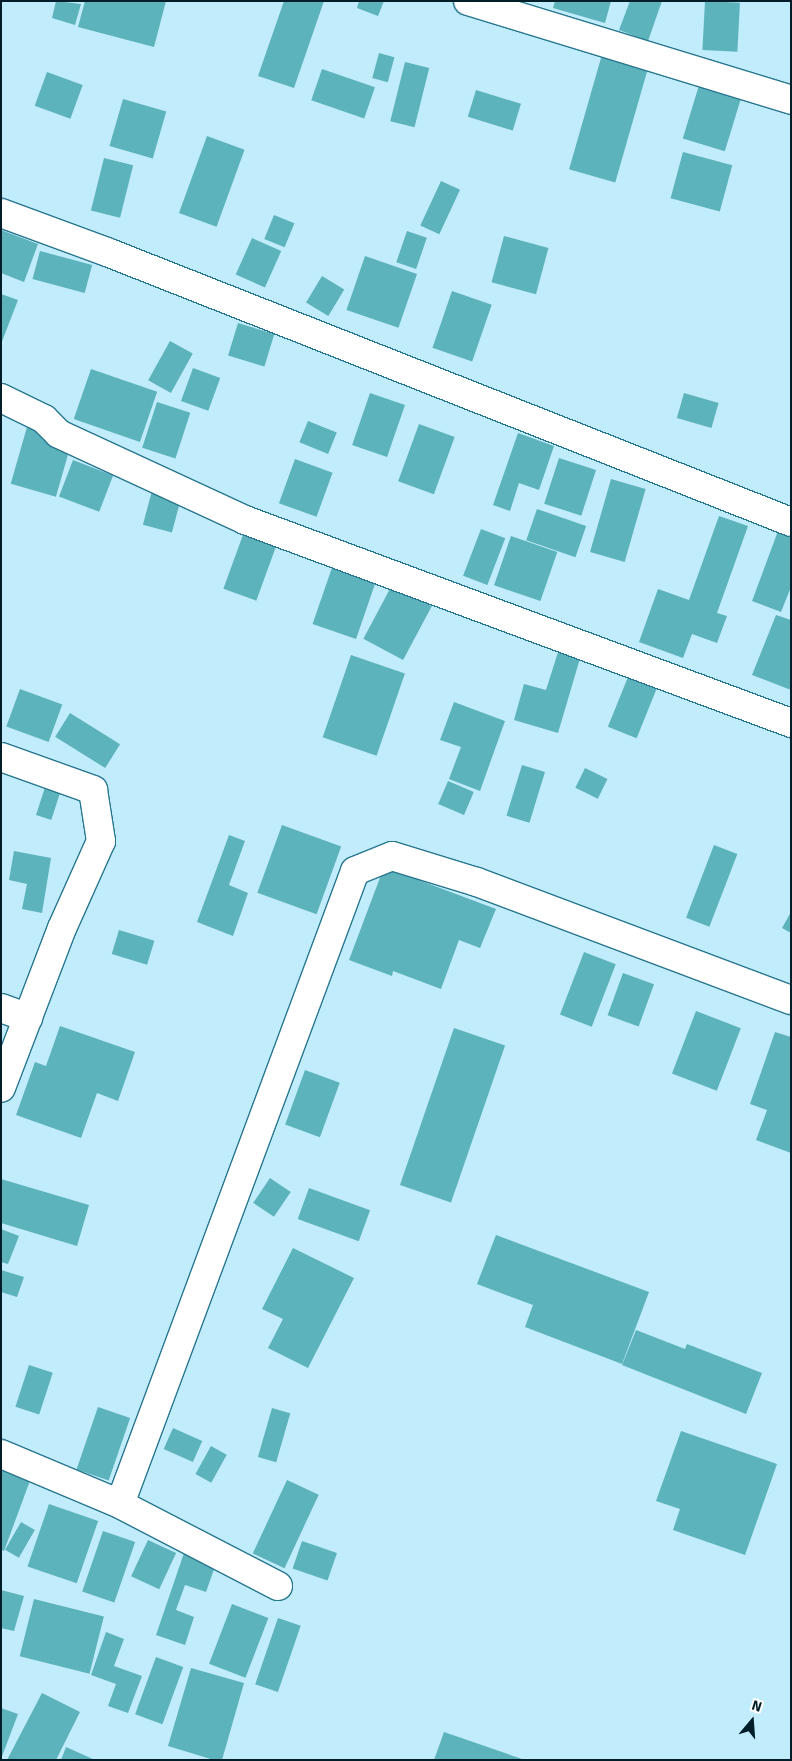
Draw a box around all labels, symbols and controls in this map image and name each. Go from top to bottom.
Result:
north arrow [727,1696,777,1746]
text: N [750,1697,764,1716]

